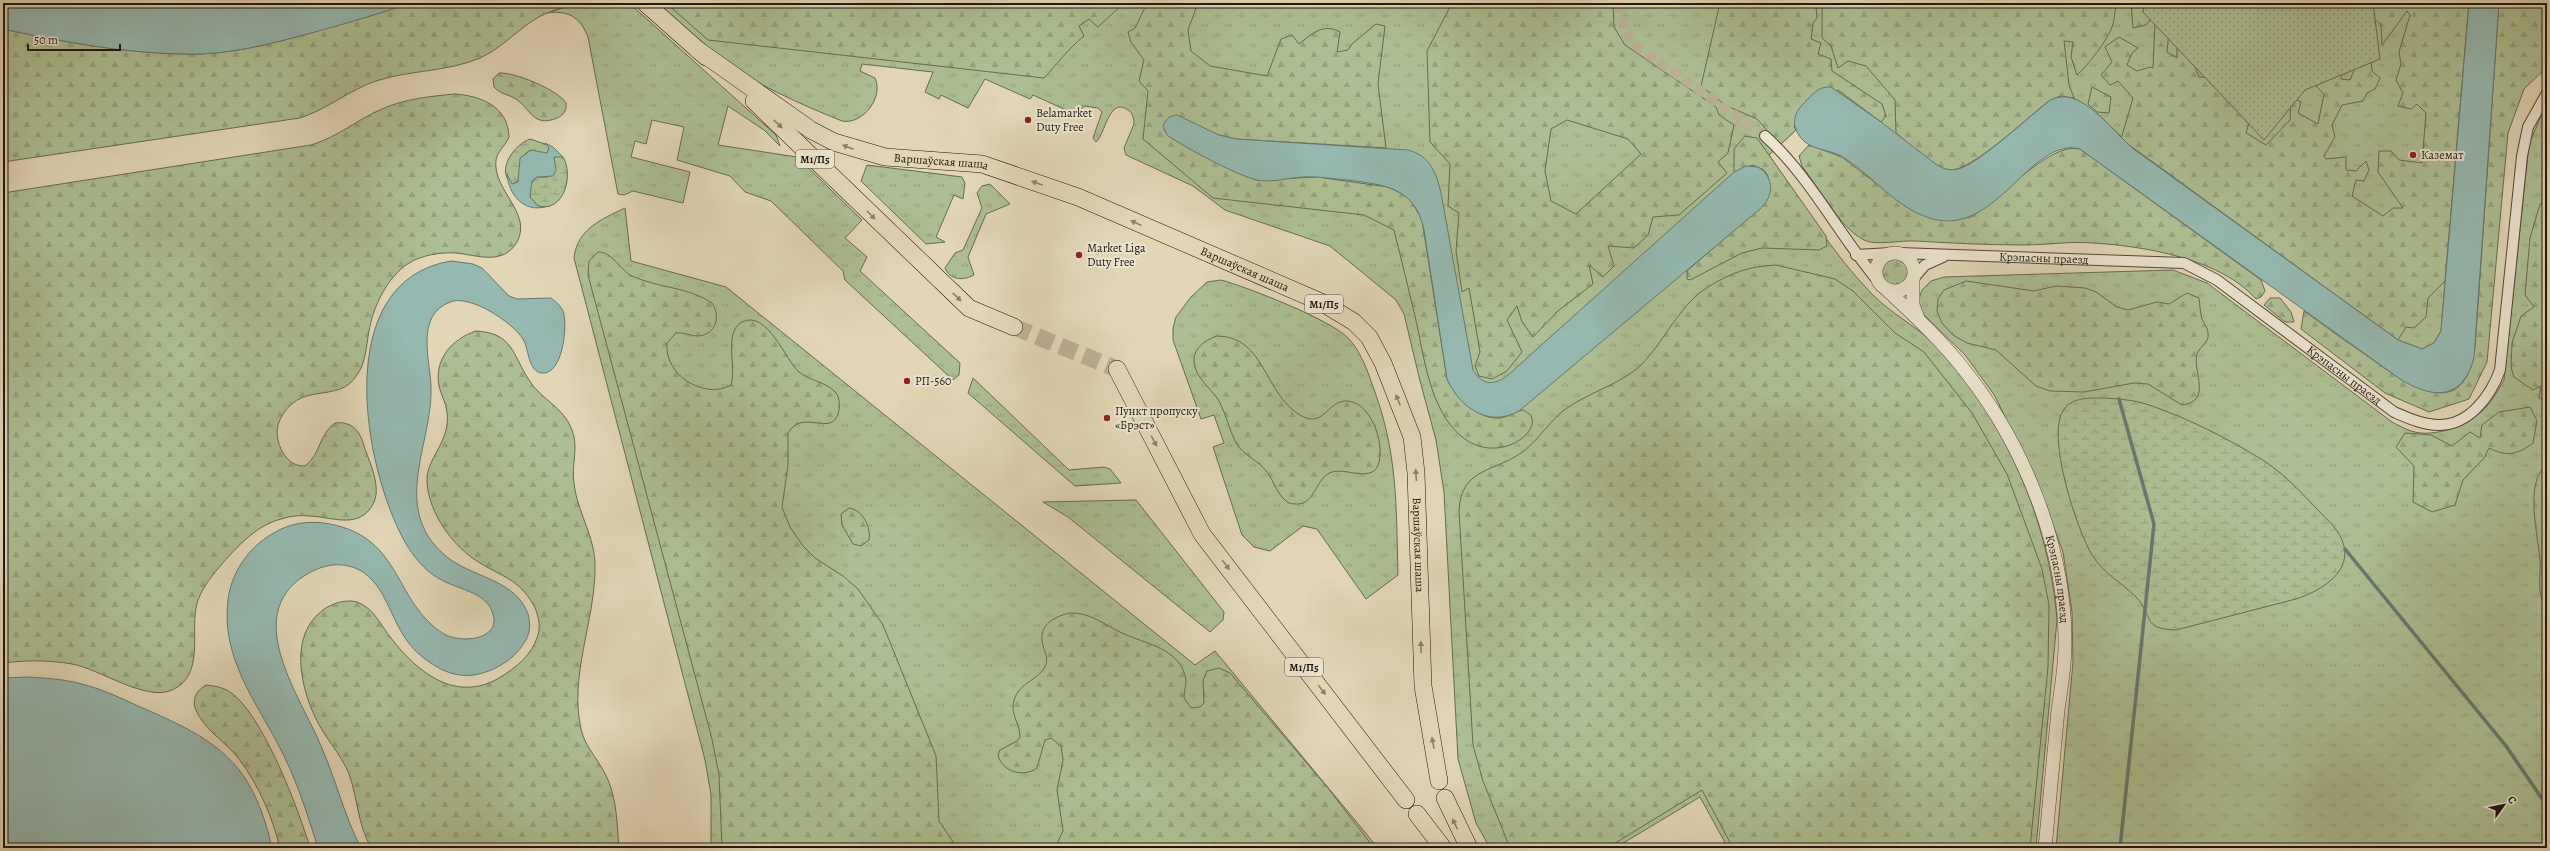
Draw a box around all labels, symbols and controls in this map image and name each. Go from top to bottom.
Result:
scale bar [28,26,120,52]
text: 50 m [34,32,58,48]
place label: Belamarket Duty Free [1036,105,1092,135]
marker: Belamarket Duty Free [1023,115,1033,125]
one-way arrow [773,119,783,129]
one-way arrow [841,144,853,150]
place label: Каземат [2421,147,2464,163]
road number: М1/П5 [796,150,834,168]
street label: Варшаўская шаша [893,150,991,174]
marker: Каземат [2408,150,2418,160]
one-way arrow [1031,179,1043,185]
one-way arrow [866,210,876,220]
one-way arrow [1130,220,1142,226]
place label: Market Liga Duty Free [1087,240,1146,270]
street label: Варшаўская шаша [1198,243,1292,295]
street label: Крэпасны праезд [1999,249,2089,268]
marker: Market Liga Duty Free [1074,250,1084,260]
one-way arrow [953,292,962,301]
road number: М1/П5 [1305,295,1343,313]
street label: Крэпасны праезд [2304,342,2385,408]
place label: РП-560 [915,373,951,389]
marker: РП-560 [902,376,912,386]
one-way arrow [1395,394,1401,406]
place label: Пункт пропуску «Брэст» [1115,403,1198,433]
marker: Пункт пропуску «Брэст» [1102,413,1112,423]
one-way arrow [1151,435,1157,447]
one-way arrow [1412,469,1419,481]
street label: Варшаўская шаша [1409,497,1428,593]
street label: Крэпасны праезд [2042,533,2073,624]
one-way arrow [1222,559,1230,570]
one-way arrow [1418,641,1425,653]
road number: М1/П5 [1285,658,1323,676]
one-way arrow [1318,685,1326,696]
one-way arrow [1430,737,1436,749]
north arrow [2484,785,2524,825]
text: С [2504,793,2520,807]
one-way arrow [1452,818,1458,829]

